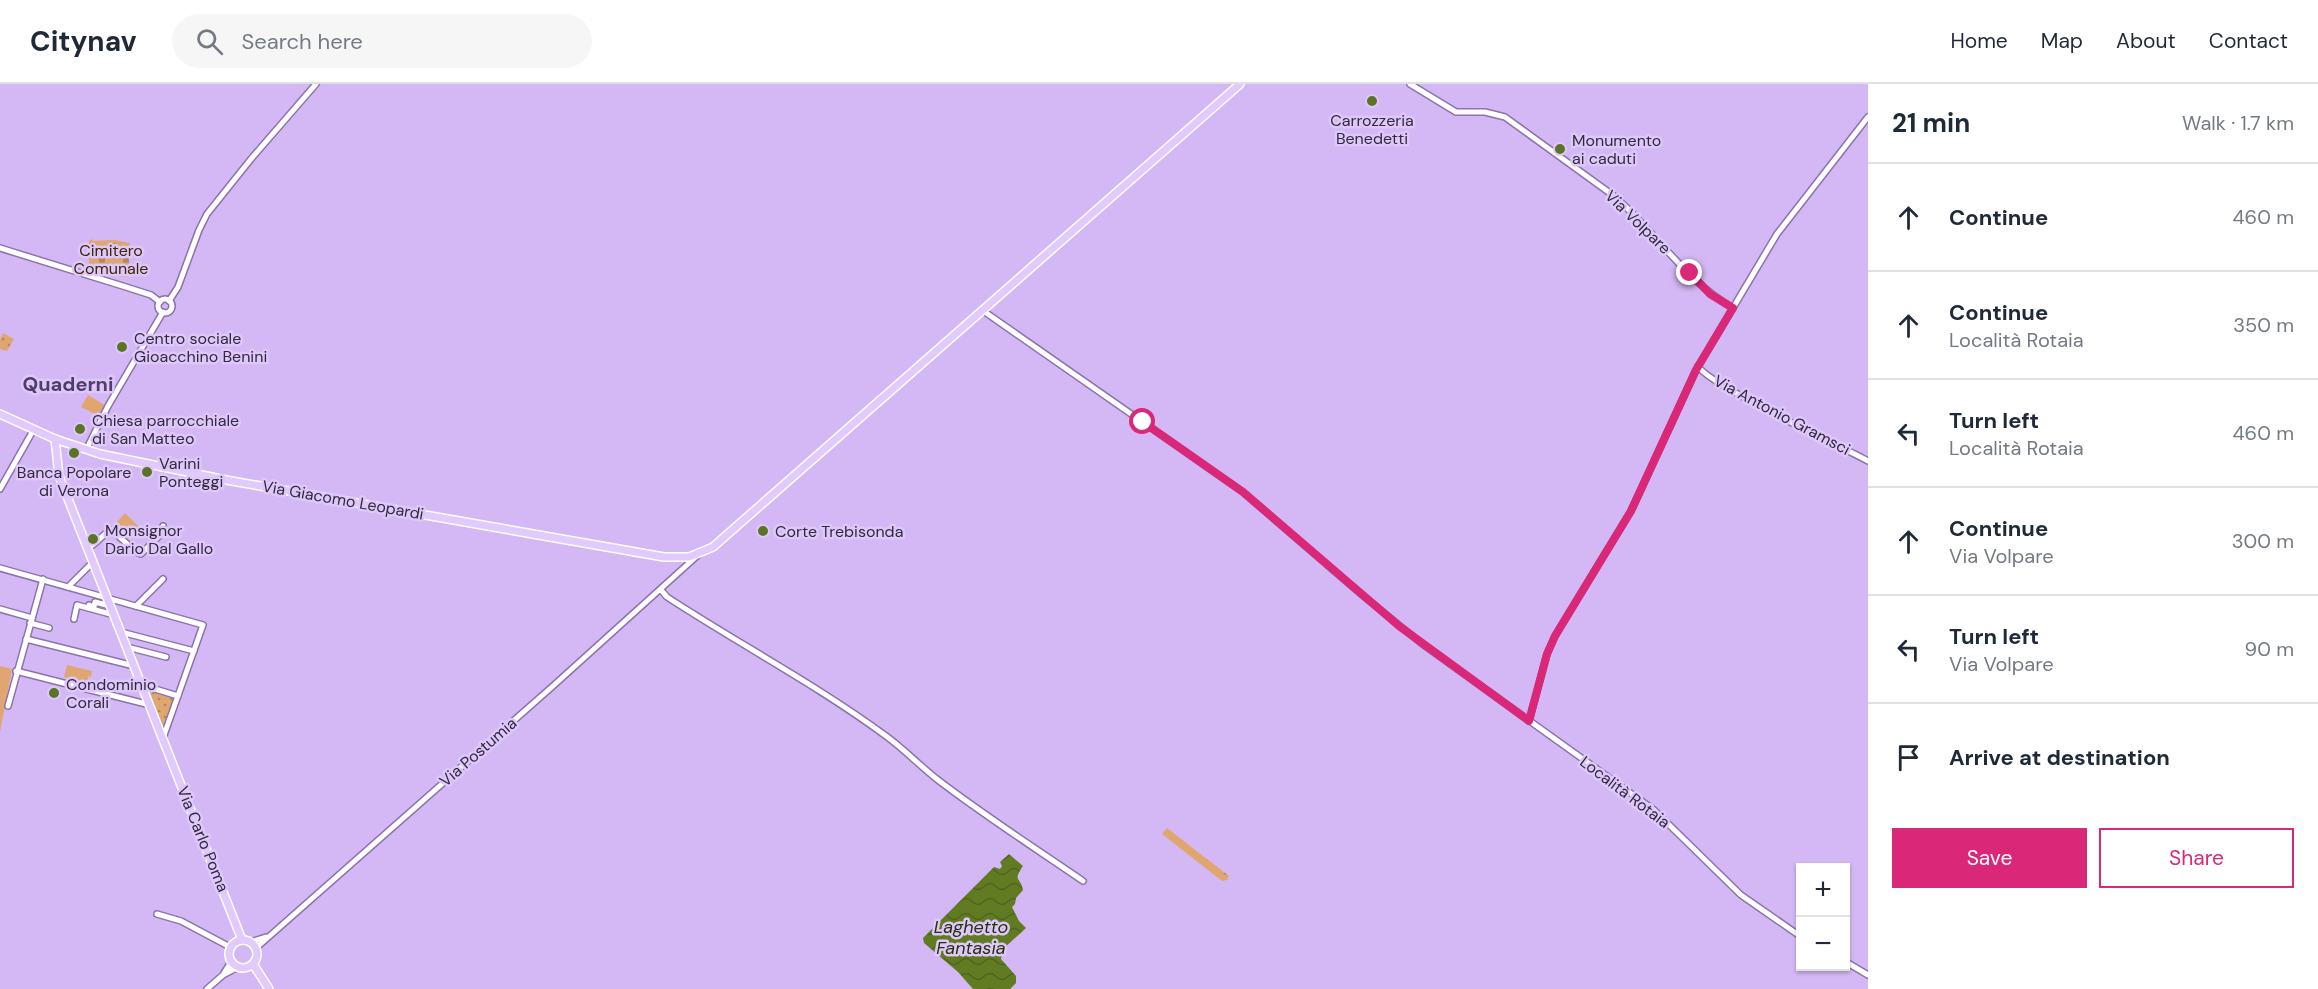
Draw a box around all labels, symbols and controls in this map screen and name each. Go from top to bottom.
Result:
search box [172,14,592,68]
text: Citynav [30,23,136,60]
icon: search [193,25,226,58]
text: Search here [241,27,363,56]
text: Home [1950,27,2008,55]
text: Map [2041,27,2083,55]
text: About [2116,27,2176,55]
text: Contact [2209,27,2288,55]
marker: Carrozzeria Benedetti [1365,94,1379,108]
text: 21 min [1892,106,1970,140]
place label: Carrozzeria Benedetti [1330,110,1414,149]
text: Walk · 1.7 km [2182,110,2294,136]
place label: Monumento ai caduti [1572,130,1661,169]
marker: Monumento ai caduti [1553,142,1567,156]
street label: Via Volpare [1601,185,1675,259]
icon: ahead [1892,201,1925,234]
text: Continue [1949,203,2048,232]
text: 460 m [2232,204,2294,230]
park label: Cimitero Comunale [74,240,148,279]
route end [1676,259,1702,285]
text: Continue [1949,298,2048,327]
icon: ahead [1892,309,1925,342]
text: 350 m [2233,312,2294,338]
text: Località Rotaia [1949,327,2084,353]
place label: Centro sociale Gioacchino Benini [134,328,267,367]
marker: Centro sociale Gioacchino Benini [115,340,129,354]
street label: Via Antonio Gramsci [1710,370,1854,460]
district label: Quaderni [23,371,113,397]
text: Turn left [1949,406,2039,435]
route start [1129,408,1155,434]
place label: Chiesa parrocchiale di San Matteo [92,410,239,449]
icon: left [1892,417,1925,450]
text: 460 m [2232,420,2294,446]
marker: Chiesa parrocchiale di San Matteo [73,422,87,436]
text: Località Rotaia [1949,435,2084,461]
marker: Banca Popolare di Verona [67,446,81,460]
place label: Varini Ponteggi [159,453,223,492]
place label: Banca Popolare di Verona [17,462,131,501]
marker: Varini Ponteggi [140,465,154,479]
street label: Via Giacomo Leopardi [261,475,425,525]
text: Continue [1949,514,2048,543]
place label: Monsignor Dario Dal Gallo [105,520,213,559]
place label: Corte Trebisonda [775,521,903,542]
marker: Corte Trebisonda [756,524,770,538]
icon: ahead [1892,525,1925,558]
text: 300 m [2232,528,2294,554]
marker: Monsignor Dario Dal Gallo [86,532,100,546]
text: Via Volpare [1949,543,2054,569]
text: Turn left [1949,622,2039,651]
icon: left [1892,633,1925,666]
text: 90 m [2245,636,2294,662]
text: Via Volpare [1949,651,2054,677]
place label: Condominio Corali [66,674,156,713]
marker: Condominio Corali [47,686,61,700]
street label: Via Postumia [435,713,521,791]
icon: arrive [1892,741,1925,774]
text: Arrive at destination [1949,743,2170,772]
street label: Località Rotaia [1576,751,1674,833]
street label: Via Carlo Poma [172,783,234,895]
button: Save [1892,828,2087,888]
button: Share [2099,828,2294,888]
map controls [1796,863,1850,971]
button: + [1796,863,1850,917]
water label: Laghetto Fantasia [934,915,1008,960]
button: − [1796,917,1850,971]

